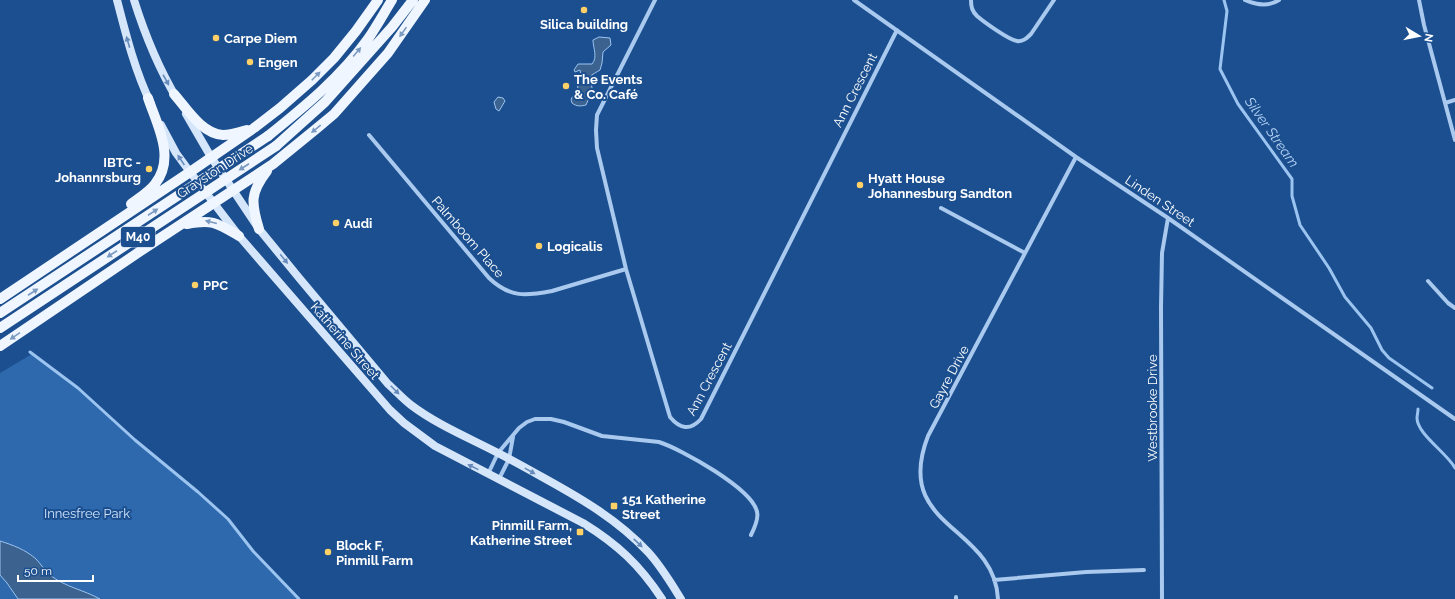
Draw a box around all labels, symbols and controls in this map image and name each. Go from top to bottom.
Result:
marker: Silica building [579,5,589,15]
north arrow [1399,16,1439,56]
place label: Silica building [540,17,628,32]
one-way arrow [399,27,407,37]
place label: Carpe Diem [224,31,297,46]
text: N [1421,32,1435,43]
marker: Carpe Diem [211,33,221,43]
one-way arrow [125,36,131,48]
one-way arrow [353,47,362,57]
street label: Ann Crescent [830,50,880,129]
place label: Engen [258,55,298,70]
marker: Engen [245,57,255,67]
one-way arrow [311,71,321,81]
place label: The Events & Co. Café [574,72,643,102]
one-way arrow [162,74,169,86]
marker: The Events & Co. Café [561,81,571,91]
water label: Silver Stream [1241,93,1302,170]
one-way arrow [311,124,322,133]
street label: Grayston Drive [174,141,256,201]
place label: IBTC - Johannrsburg [55,155,141,185]
one-way arrow [177,155,185,166]
one-way arrow [239,163,249,171]
marker: IBTC - Johannrsburg [144,164,154,174]
place label: Hyatt House Johannesburg Sandton [868,171,1012,201]
street label: Linden Street [1122,172,1198,230]
marker: Hyatt House Johannesburg Sandton [855,180,865,190]
street label: Palmboom Place [429,193,508,281]
one-way arrow [147,209,158,216]
place label: Audi [344,216,372,231]
marker: Audi [331,218,341,228]
one-way arrow [205,219,217,225]
road number: M40 [121,227,155,247]
place label: Logicalis [547,239,603,254]
marker: Logicalis [534,241,544,251]
one-way arrow [107,250,117,258]
one-way arrow [280,254,288,265]
place label: PPC [203,278,228,293]
marker: PPC [190,280,200,290]
one-way arrow [27,288,38,296]
street label: Katherine Street [308,300,383,383]
one-way arrow [9,332,20,340]
street label: Ann Crescent [683,339,735,418]
street label: Gayre Drive [926,342,972,411]
street label: Westbrooke Drive [1145,354,1160,462]
one-way arrow [390,385,400,395]
one-way arrow [468,463,479,470]
one-way arrow [524,467,536,474]
place label: 151 Katherine Street [622,492,706,522]
marker: 151 Katherine Street [609,501,619,511]
park label: Innesfree Park [44,506,130,521]
place label: Pinmill Farm, Katherine Street [470,518,572,548]
marker: Pinmill Farm, Katherine Street [575,527,585,537]
place label: Block F, Pinmill Farm [336,538,413,568]
one-way arrow [633,538,643,547]
marker: Block F, Pinmill Farm [323,547,333,557]
scale bar [18,557,93,583]
text: 50 m [24,564,52,578]

